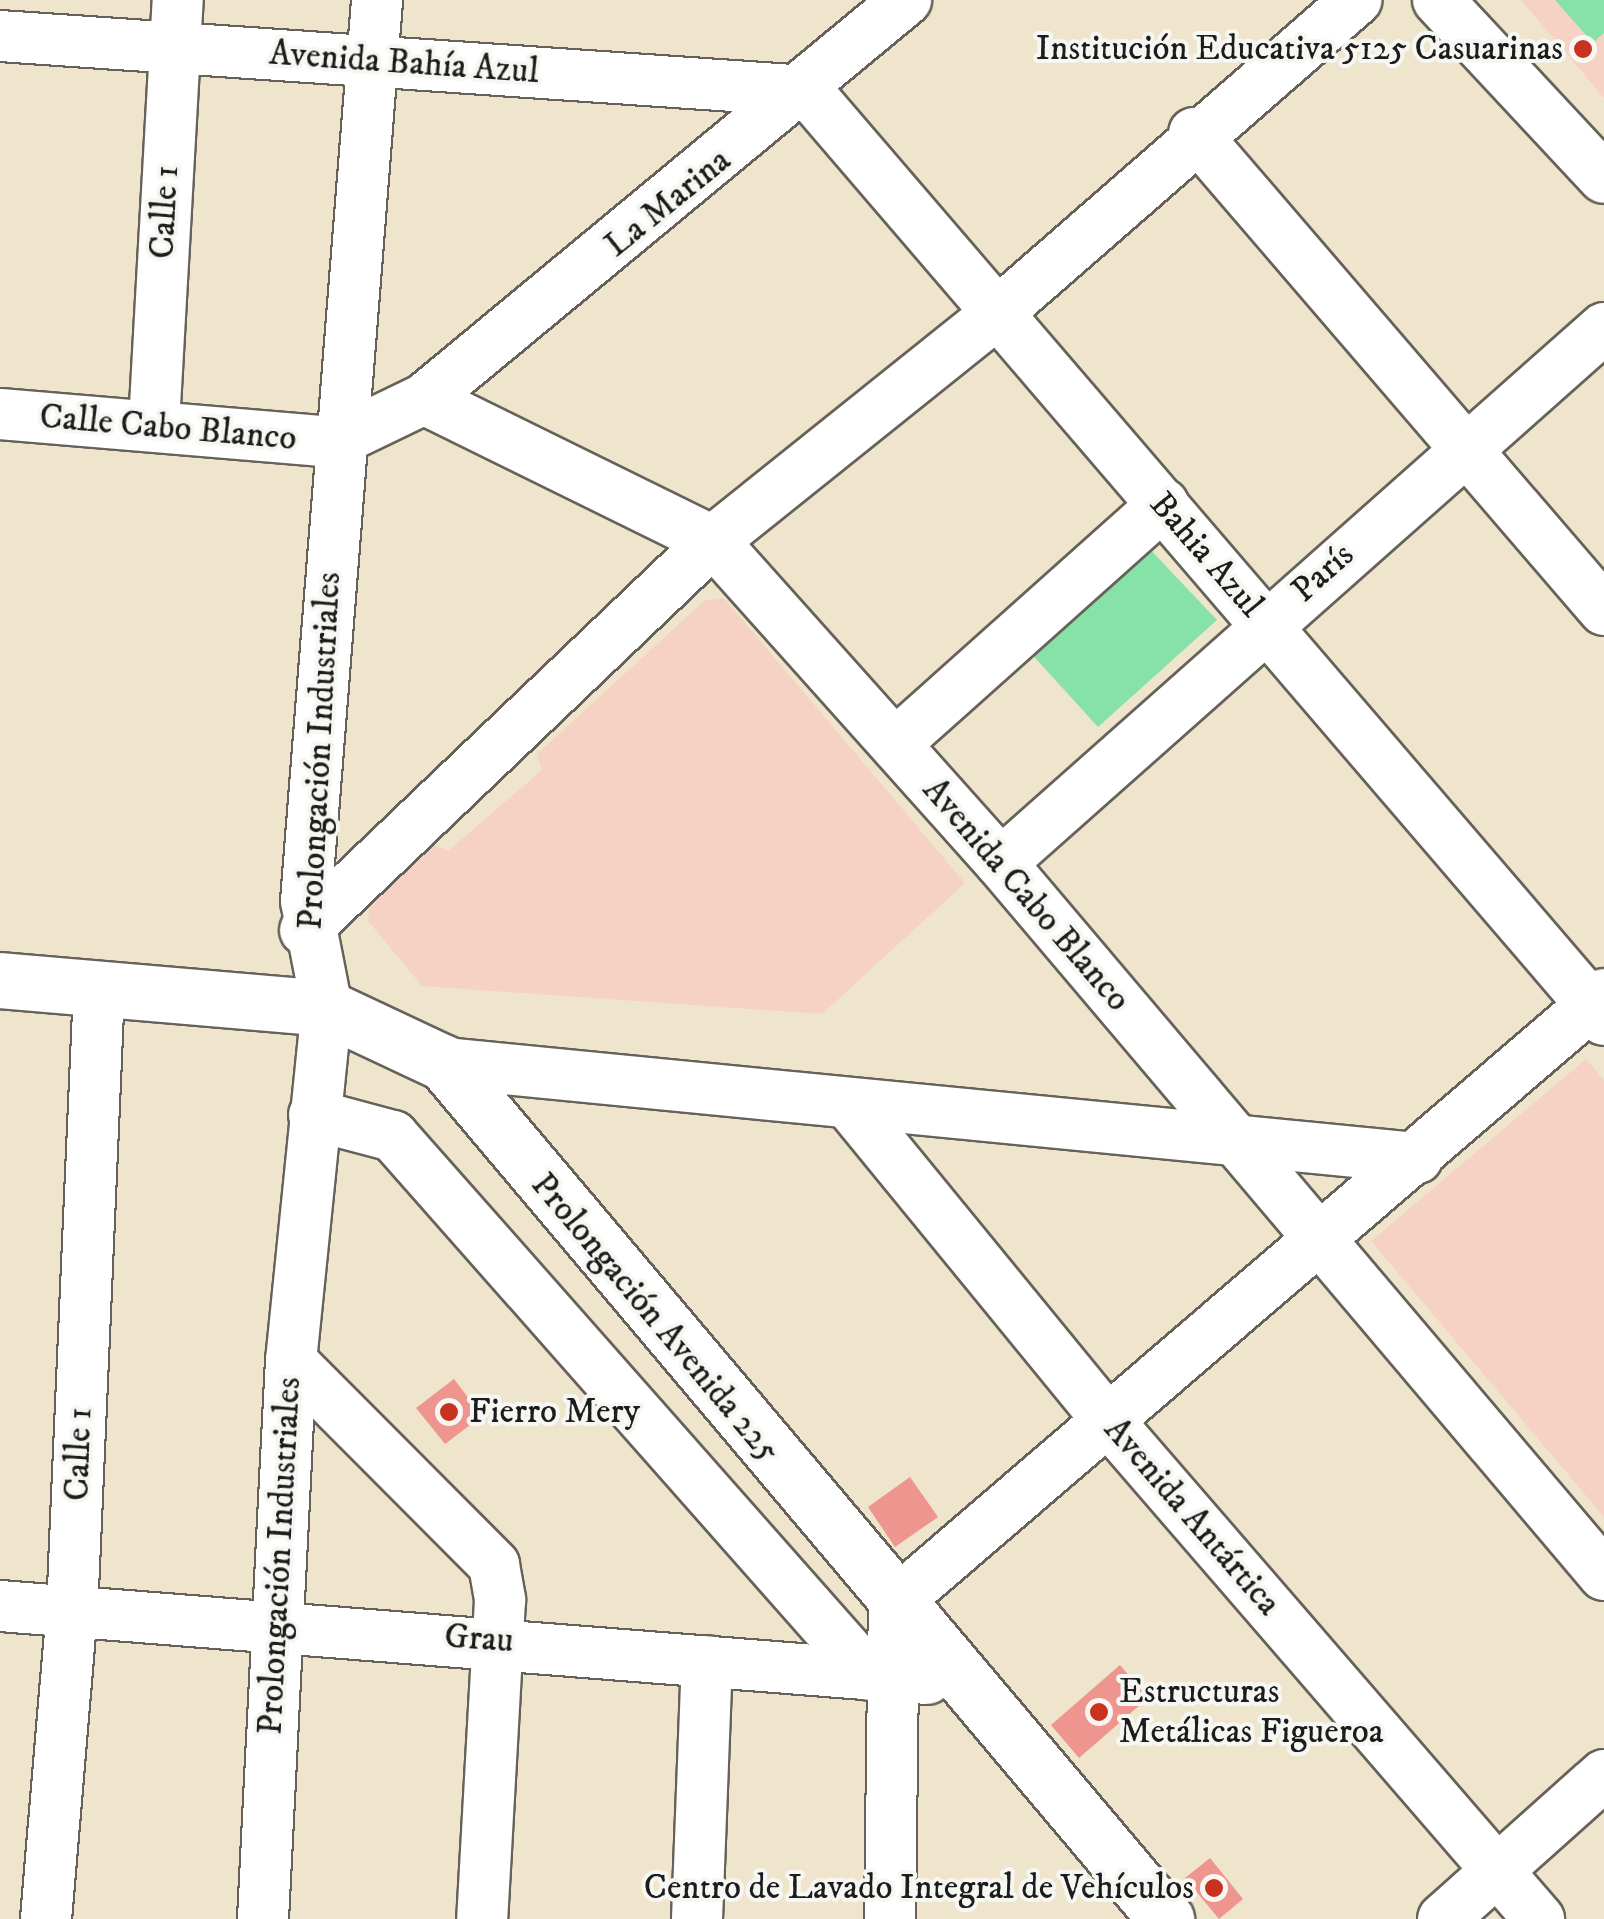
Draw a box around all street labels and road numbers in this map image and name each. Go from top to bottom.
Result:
street label: Avenida Bahía Azul [268,33,540,93]
street label: La Marina [597,140,739,266]
street label: Calle 1 [142,164,188,260]
street label: Calle Cabo Blanco [38,396,298,460]
street label: Bahia Azul [1140,484,1272,626]
street label: París [1283,534,1363,612]
street label: Prolongación Industriales [290,571,350,931]
street label: Avenida Cabo Blanco [913,770,1139,1020]
street label: Prolongación Avenida 225 [522,1165,788,1471]
street label: Prolongación Industriales [250,1376,310,1736]
street label: Calle 1 [56,1406,102,1502]
street label: Avenida Antártica [1095,1410,1289,1624]
street label: Grau [443,1616,515,1662]

